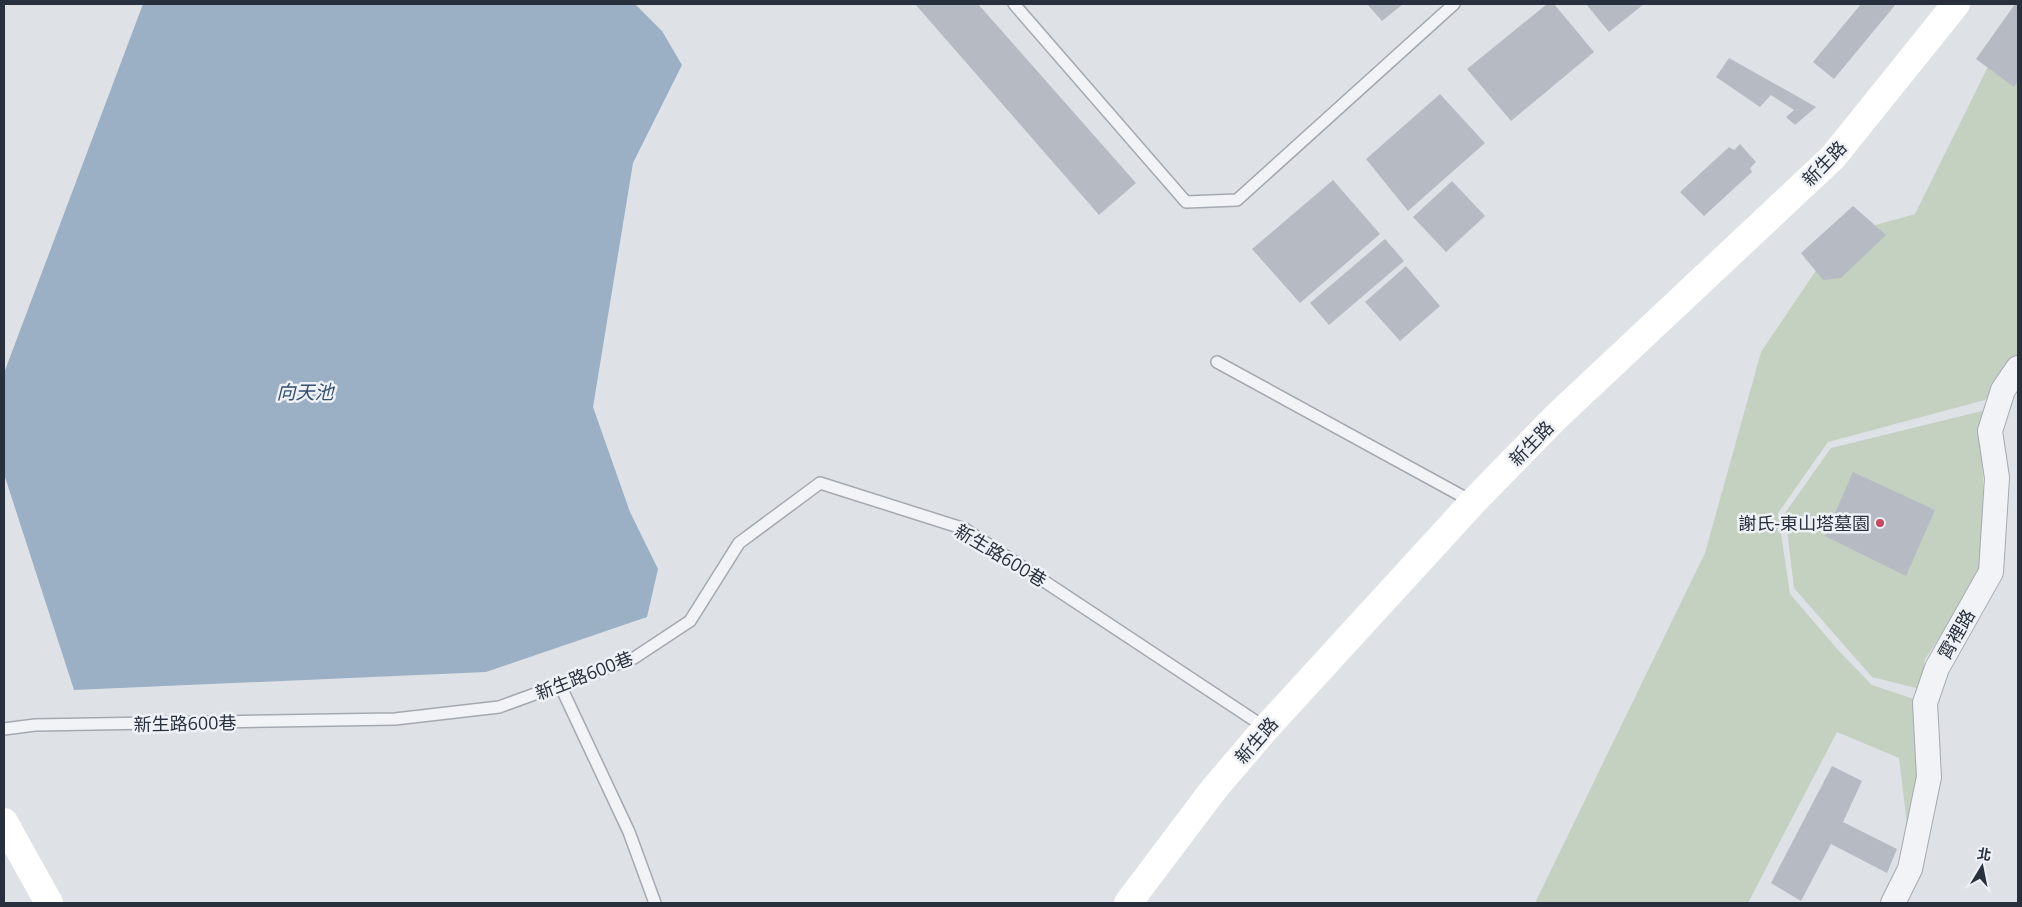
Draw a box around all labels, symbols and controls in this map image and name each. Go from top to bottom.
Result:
street label: 新生路 [1797,135,1851,191]
water label: 向天池 [276,379,335,405]
street label: 新生路 [1504,415,1558,471]
place label: 謝氏-東山塔墓園 [1738,511,1870,535]
marker: 謝氏-東山塔墓園 [1874,517,1886,529]
street label: 新生路600巷 [951,518,1051,592]
street label: 霄裡路 [1932,605,1980,663]
street label: 新生路600巷 [532,645,636,705]
street label: 新生路600巷 [133,710,237,736]
street label: 新生路 [1229,712,1283,768]
north arrow [1957,842,2007,892]
text: 北 [1976,843,1993,864]

